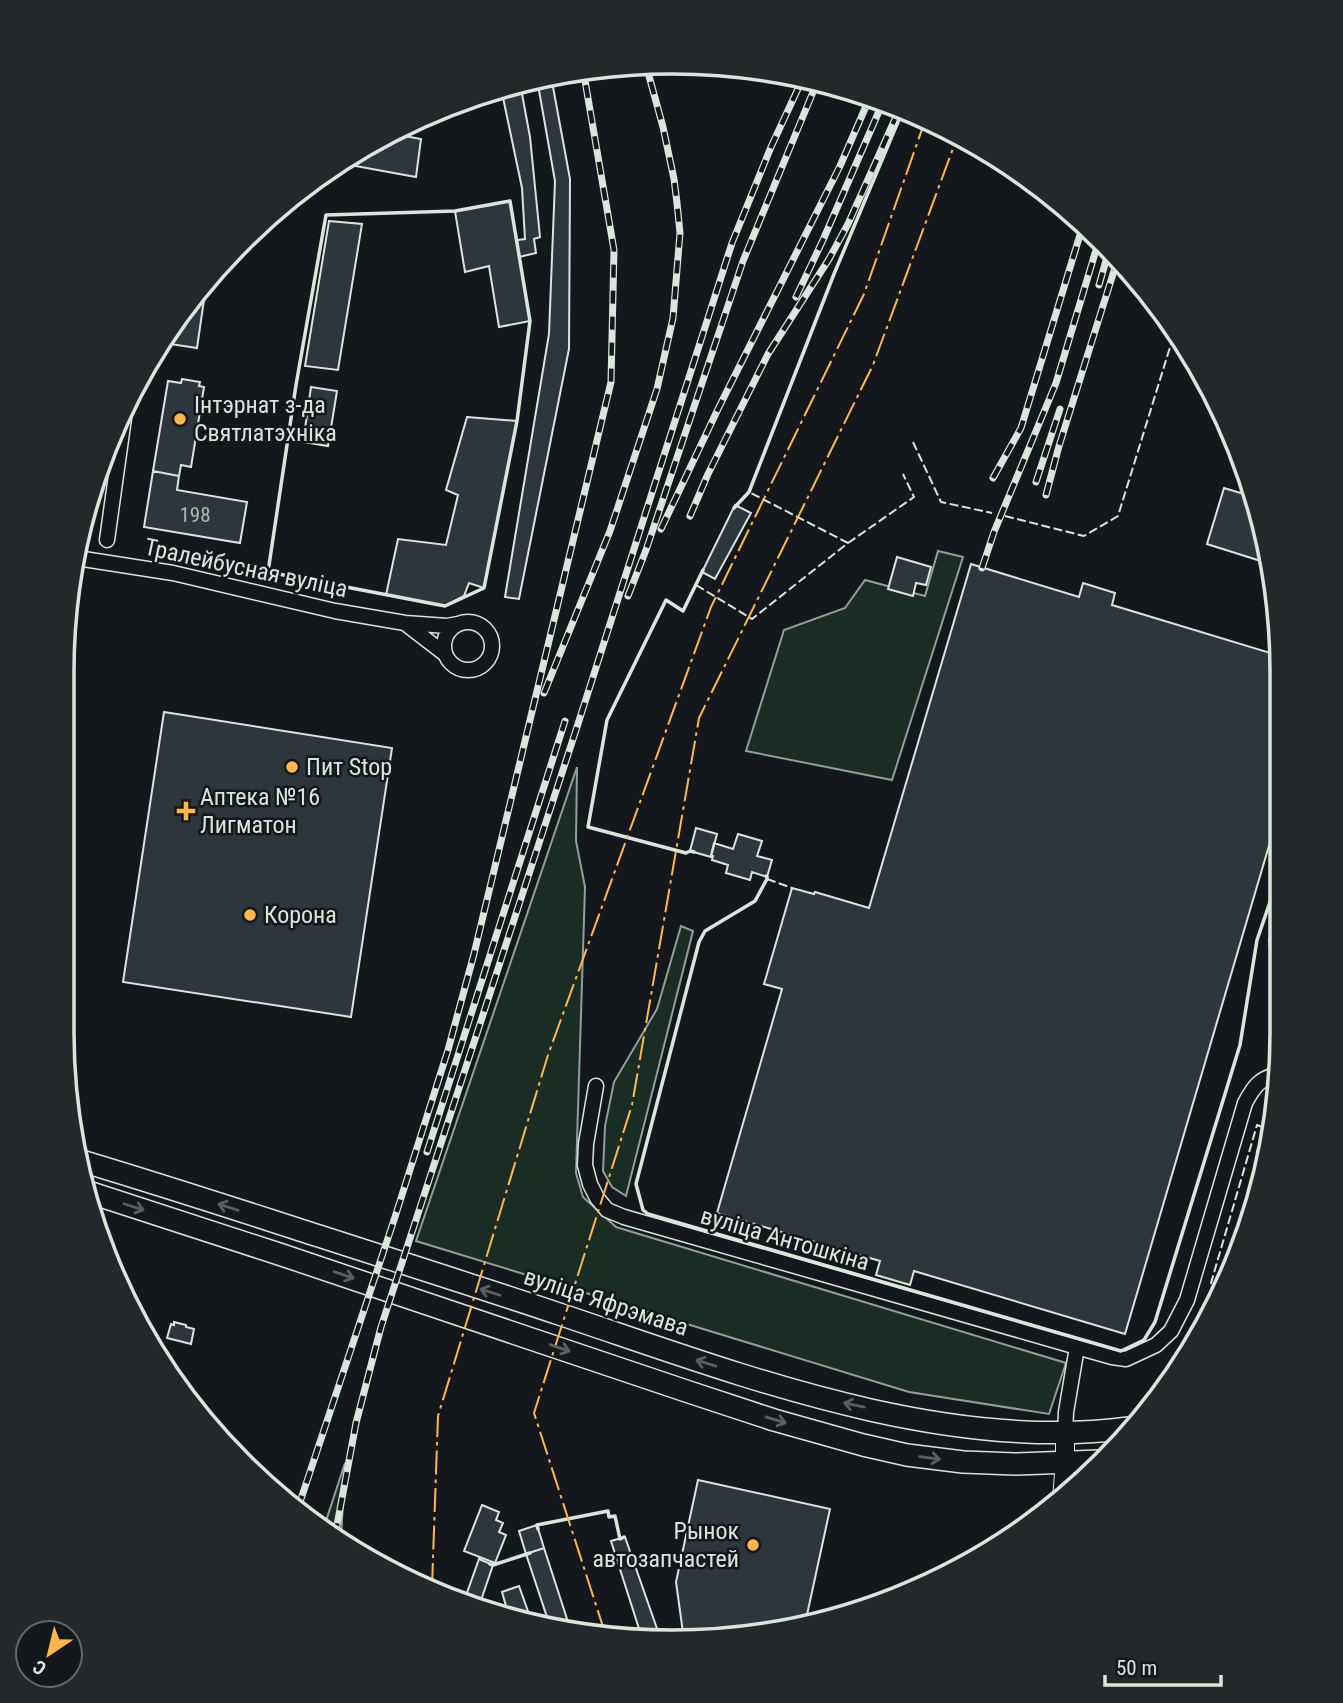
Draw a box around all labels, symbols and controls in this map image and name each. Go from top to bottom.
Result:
place label: Інтэрнат з-да Святлатэхніка [194,391,337,447]
marker: Інтэрнат з-да Святлатэхніка [172,411,188,427]
house number: 198 [179,503,211,527]
street label: Тралейбусная вуліца [142,533,350,603]
place label: Пит Stop [306,753,392,781]
marker: Пит Stop [284,759,300,775]
place label: Аптека №16 Лигматон [200,783,320,839]
marker: Аптека №16 Лигматон [178,803,194,819]
place label: Корона [264,901,337,929]
marker: Корона [242,907,258,923]
one-way arrow [218,1199,240,1212]
one-way arrow [123,1201,145,1214]
street label: вуліца Антошкіна [697,1202,873,1276]
street label: вуліца Яфрэмава [520,1262,692,1342]
one-way arrow [333,1270,355,1283]
one-way arrow [480,1285,502,1297]
one-way arrow [548,1343,570,1355]
one-way arrow [696,1356,718,1369]
one-way arrow [843,1398,865,1411]
one-way arrow [764,1414,786,1427]
one-way arrow [918,1451,940,1464]
place label: Рынок автозапчастей [593,1517,739,1573]
marker: Рынок автозапчастей [745,1537,761,1553]
north arrow [14,1619,84,1689]
scale bar [1105,1644,1220,1688]
text: С [28,1655,51,1680]
text: 50 m [1116,1656,1157,1680]

